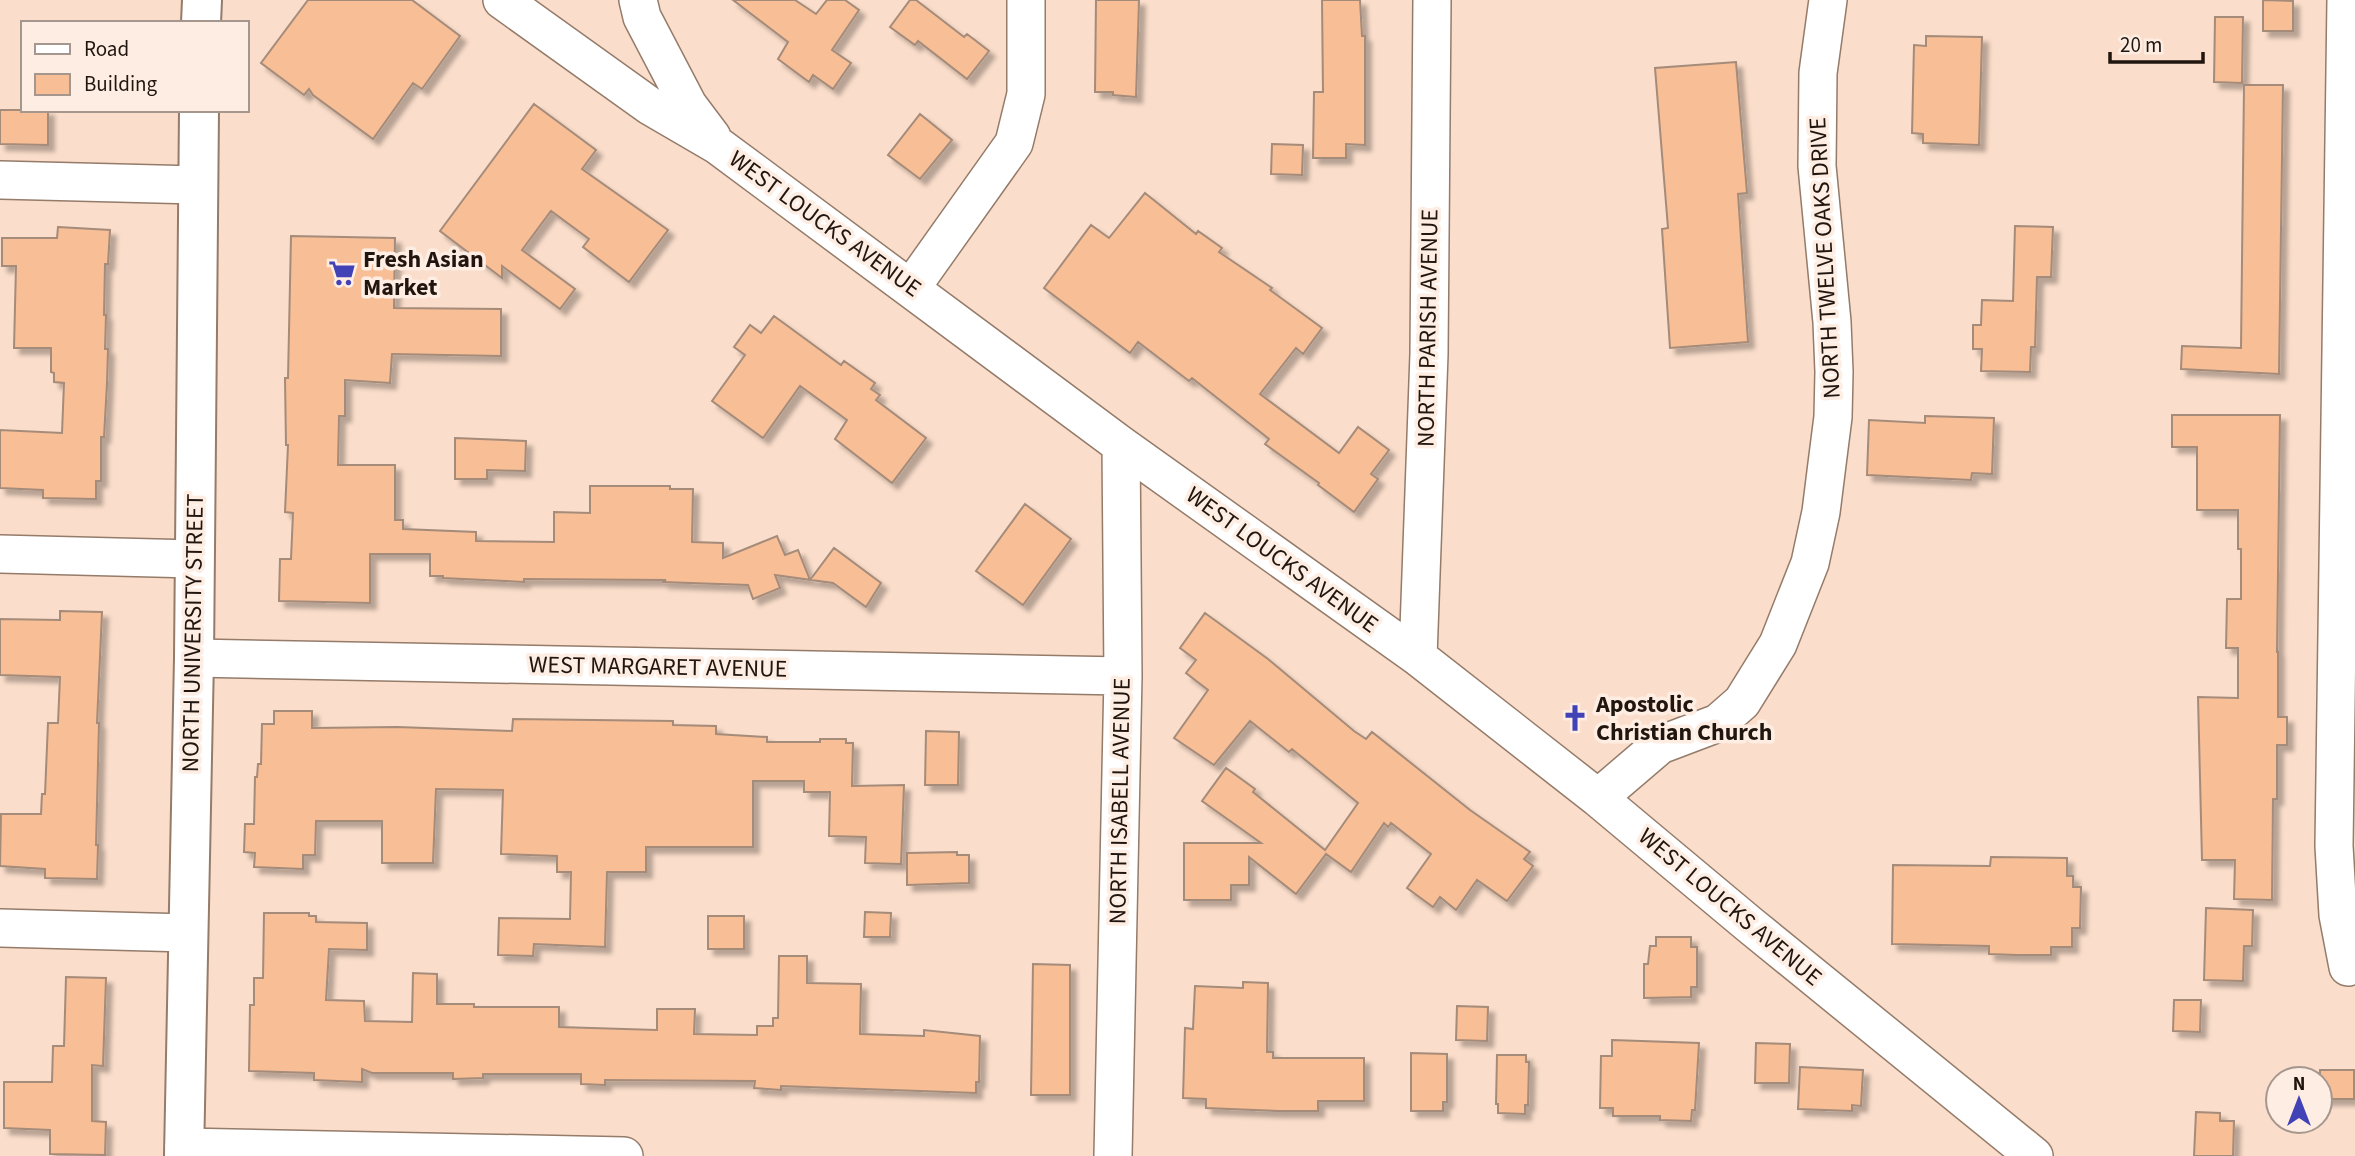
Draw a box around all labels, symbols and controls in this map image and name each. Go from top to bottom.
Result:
legend [21,21,248,112]
scale bar [2110,21,2203,65]
text: 20 m [2120,30,2162,60]
text: Road [84,34,129,64]
text: Building [84,69,158,99]
street label: NORTH TWELVE OAKS DRIVE [1800,116,1850,400]
street label: WEST LOUCKS AVENUE [722,142,928,306]
street label: NORTH PARISH AVENUE [1408,209,1448,447]
place label: Fresh Asian Market [363,242,484,305]
supermarket icon: Fresh Asian Market [327,258,357,288]
street label: WEST LOUCKS AVENUE [1179,478,1385,642]
street label: NORTH UNIVERSITY STREET [173,493,213,773]
street label: WEST MARGARET AVENUE [528,647,788,687]
street label: NORTH ISABELL AVENUE [1100,677,1140,925]
place label: Apostolic Christian Church [1595,687,1773,750]
church icon: Apostolic Christian Church [1560,703,1590,733]
street label: WEST LOUCKS AVENUE [1631,820,1829,994]
north arrow [2264,1065,2334,1135]
text: N [2293,1071,2305,1098]

